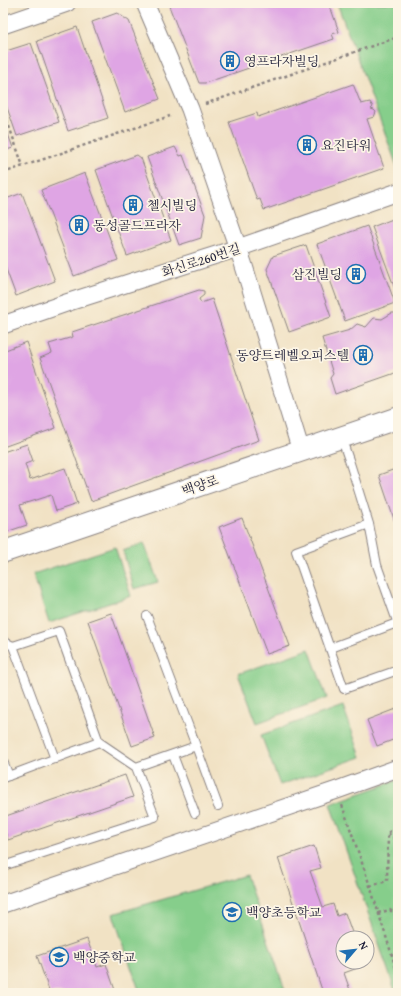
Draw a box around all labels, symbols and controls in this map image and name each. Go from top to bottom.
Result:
building icon: 영프라자빌딩 [219,50,241,72]
place label: 영프라자빌딩 [244,52,319,71]
building icon: 요진타워 [296,134,318,156]
place label: 요진타워 [321,136,371,155]
building icon: 첼시빌딩 [122,194,144,216]
place label: 첼시빌딩 [147,196,197,215]
building icon: 동성골드프라자 [68,214,90,236]
place label: 동성골드프라자 [93,216,181,235]
street label: 화신로260번길 [159,239,243,282]
building icon: 삼진빌딩 [345,263,367,285]
place label: 삼진빌딩 [292,265,342,284]
building icon: 동양트레벨오피스텔 [352,344,374,366]
place label: 동양트레벨오피스텔 [236,346,349,365]
street label: 백양로 [179,470,221,501]
school or university icon: 백양초등학교 [221,901,243,923]
place label: 백양초등학교 [246,903,322,922]
north arrow [335,930,375,970]
text: N [355,938,373,953]
school or university icon: 백양중학교 [48,946,70,968]
place label: 백양중학교 [73,948,136,967]

